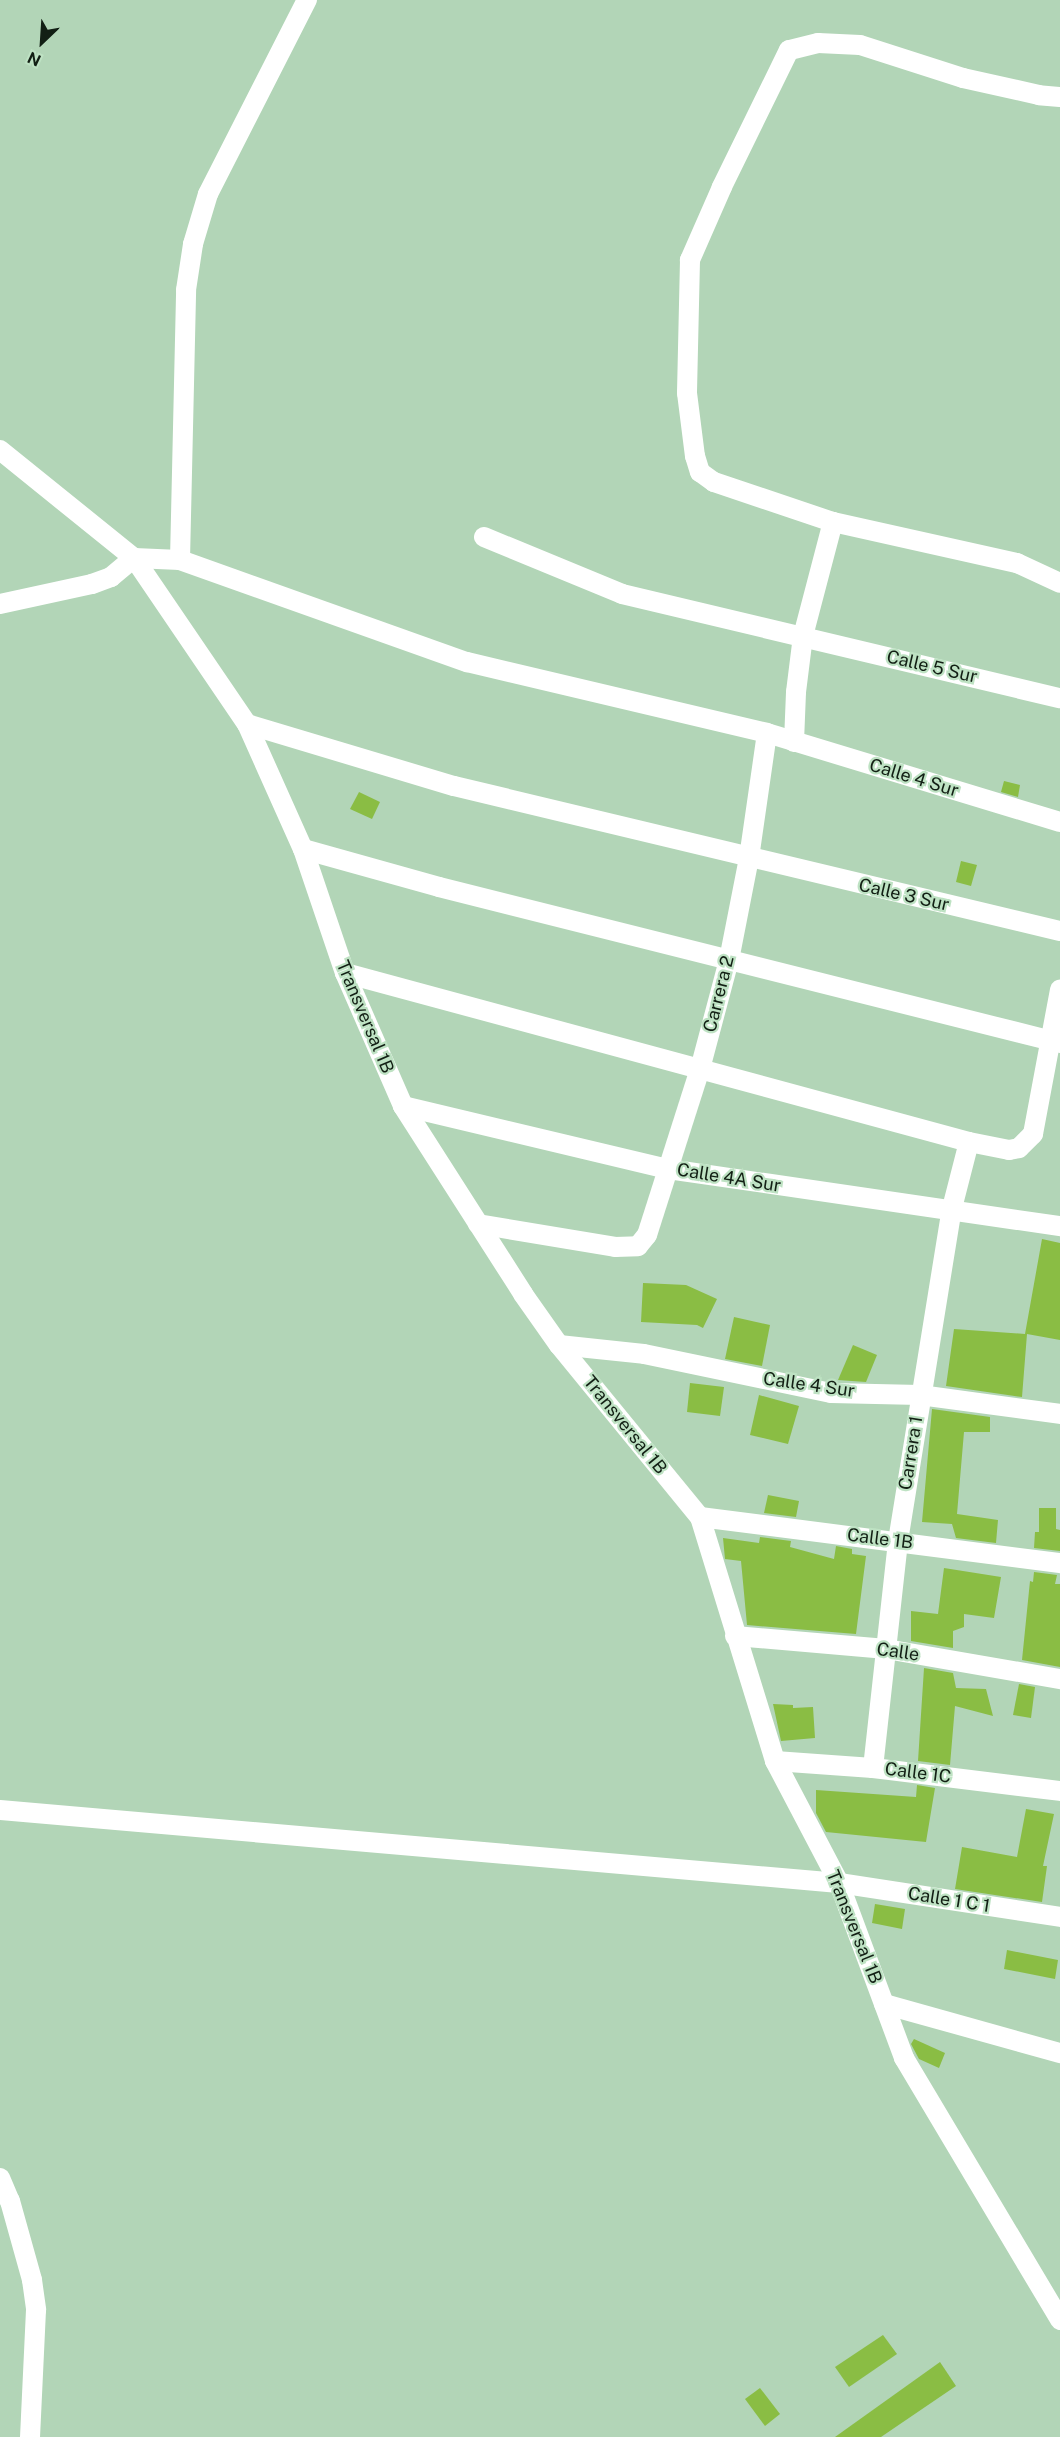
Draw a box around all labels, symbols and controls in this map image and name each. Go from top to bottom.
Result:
north arrow [12,12,72,72]
text: N [25,48,44,70]
street label: Calle 5 Sur [884,646,980,688]
street label: Calle 4 Sur [867,754,961,802]
street label: Calle 3 Sur [857,874,951,916]
street label: Carrera 2 [699,953,739,1035]
street label: Transversal 1B [332,957,398,1077]
street label: Calle 4A Sur [675,1159,783,1197]
street label: Calle 4 Sur [762,1368,856,1402]
street label: Transversal 1B [579,1371,671,1479]
street label: Carrera 1 [894,1414,928,1492]
street label: Calle 1B [846,1524,914,1554]
street label: Calle [875,1638,921,1666]
street label: Calle 1C [884,1758,952,1788]
street label: Transversal 1B [821,1867,887,1987]
street label: Calle 1 C 1 [906,1883,992,1917]

